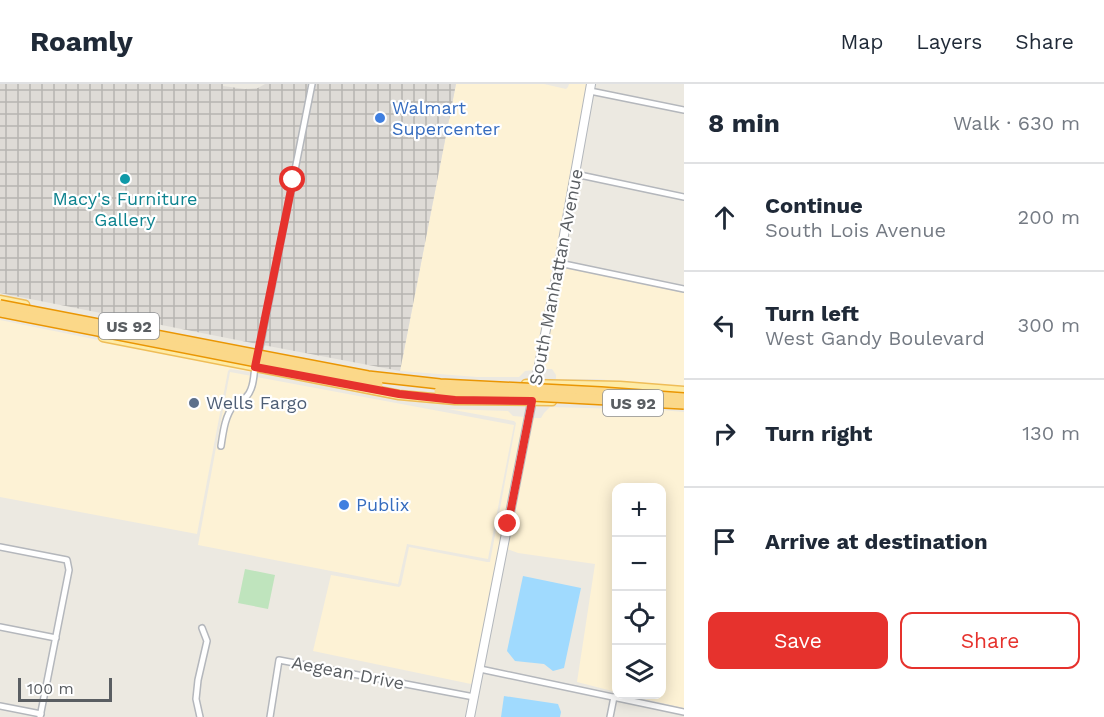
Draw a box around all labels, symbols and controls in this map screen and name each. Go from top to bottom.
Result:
text: Roamly [30,25,133,58]
text: Map [840,29,883,54]
text: Layers [916,29,982,54]
text: Share [1015,29,1074,54]
place label: Walmart Supercenter [392,97,500,139]
text: 8 min [708,108,780,138]
marker: Walmart Supercenter [373,111,387,125]
text: Walk · 630 m [953,111,1080,135]
route start [279,166,305,192]
street label: South Manhattan Avenue [524,167,587,387]
marker: Macy's Furniture Gallery [118,172,132,186]
place label: Macy's Furniture Gallery [53,188,197,230]
text: Continue [765,193,863,218]
icon: ahead [708,201,741,234]
text: 200 m [1018,205,1080,229]
text: South Lois Avenue [765,218,946,242]
text: Turn left [765,301,859,326]
icon: left [708,309,741,342]
road number: US 92 [99,313,159,339]
text: 300 m [1018,313,1080,337]
text: West Gandy Boulevard [765,326,985,350]
road number: US 92 [603,390,663,416]
place label: Wells Fargo [206,392,307,413]
marker: Wells Fargo [187,396,201,410]
icon: right [708,417,741,450]
text: Turn right [765,421,872,446]
text: 130 m [1022,421,1080,445]
map controls [612,483,666,699]
button: + [612,483,666,537]
place label: Publix [356,494,409,515]
marker: Publix [337,498,351,512]
route end [494,510,520,536]
icon: arrive [708,525,741,558]
text: Arrive at destination [765,529,988,554]
button: − [612,537,666,591]
button: locate [612,591,666,645]
button: Save [708,612,888,669]
button: Share [900,612,1080,669]
button: layers [612,645,666,699]
street label: Aegean Drive [290,651,406,694]
scale bar [18,675,112,702]
text: 100 m [27,679,74,698]

